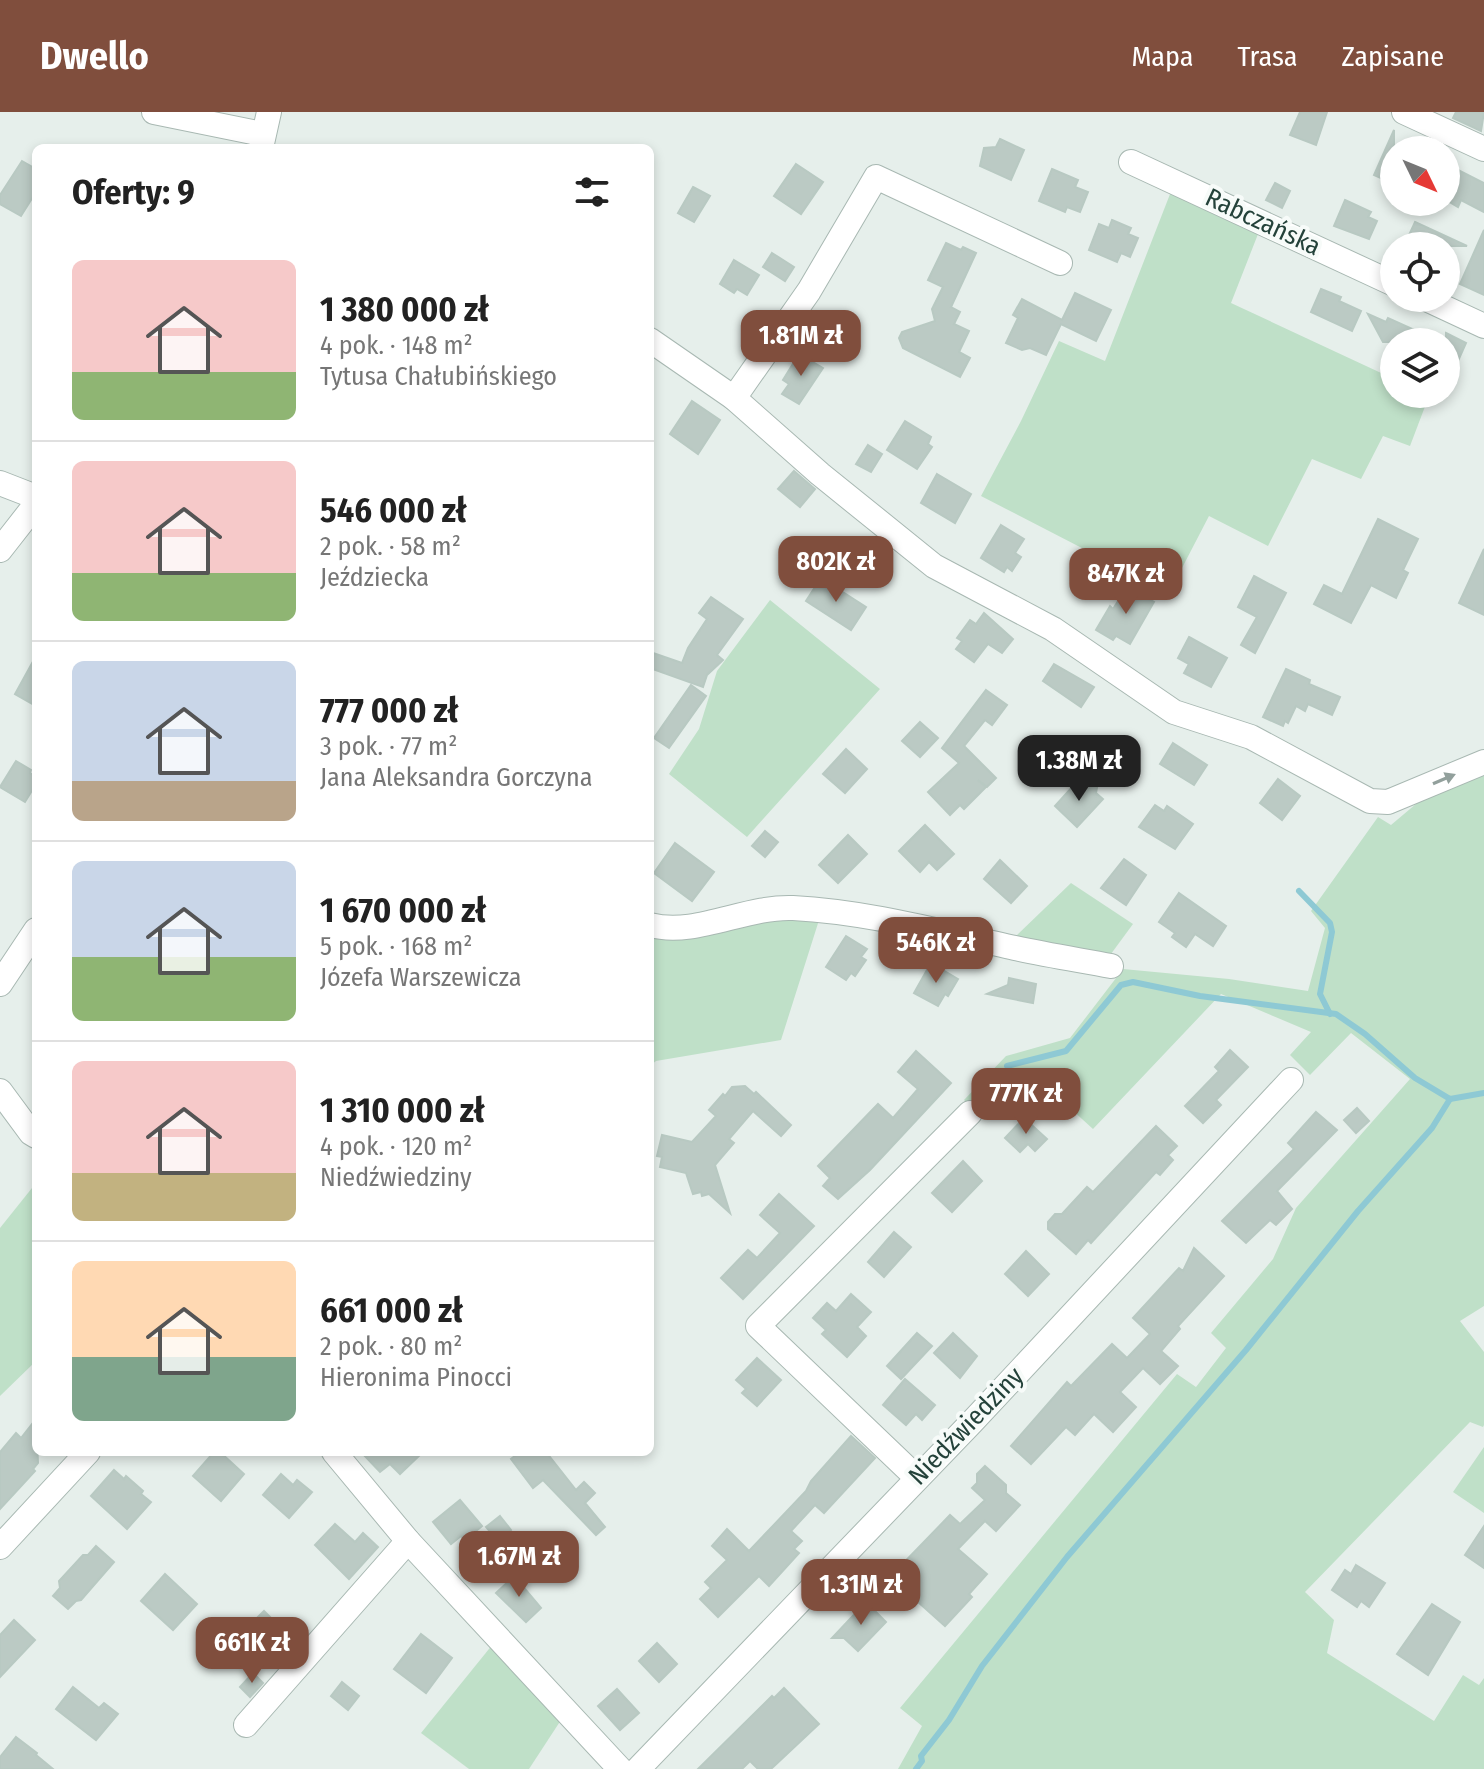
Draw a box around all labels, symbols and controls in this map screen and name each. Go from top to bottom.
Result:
text: Dwello [40,33,149,79]
text: Mapa [1131,40,1193,73]
text: Trasa [1237,40,1297,73]
text: Zapisane [1341,40,1444,73]
north arrow [1380,136,1460,216]
map controls [1380,136,1460,408]
icon: filters [570,170,614,214]
text: Oferty: 9 [72,172,195,213]
street label: Rabczańska [1200,182,1326,262]
button: locate [1380,232,1460,312]
text: 1 380 000 zł [320,289,489,330]
icon: home [136,292,232,388]
pin: 1.81M zł [718,310,884,378]
text: 1.81M zł [759,320,843,351]
button: layers [1380,328,1460,408]
text: 4 pok. · 148 m² [320,330,473,361]
text: Tytusa Chałubińskiego [320,361,557,392]
text: 546 000 zł [320,490,467,531]
icon: home [136,493,232,589]
text: 2 pok. · 58 m² [320,531,461,562]
pin: 802K zł [762,536,910,604]
text: 802K zł [796,546,876,577]
pin: 847K zł [1052,548,1200,616]
text: 847K zł [1087,558,1165,589]
text: Jeździecka [320,562,429,593]
text: 777 000 zł [320,690,459,731]
icon: home [136,693,232,789]
text: 3 pok. · 77 m² [320,731,457,762]
pin: 1.38M zł [996,735,1162,803]
text: 1.38M zł [1036,745,1122,776]
text: Jana Aleksandra Gorczyna [320,762,592,793]
one-way arrow [1432,773,1456,786]
text: 1 670 000 zł [320,890,486,931]
icon: home [136,893,232,989]
pin: 546K zł [862,917,1010,985]
text: 546K zł [896,927,976,958]
text: 5 pok. · 168 m² [320,931,472,962]
text: Józefa Warszewicza [320,962,521,993]
pin: 777K zł [952,1068,1100,1136]
text: 777K zł [989,1078,1063,1109]
text: 1 310 000 zł [320,1090,485,1131]
icon: home [136,1093,232,1189]
text: 4 pok. · 120 m² [320,1131,472,1162]
text: Niedźwiedziny [320,1162,472,1193]
text: 661 000 zł [320,1290,463,1331]
icon: home [136,1293,232,1389]
text: 2 pok. · 80 m² [320,1331,462,1362]
street label: Niedźwiedziny [902,1360,1030,1491]
text: Hieronima Pinocci [320,1362,512,1393]
pin: 1.67M zł [436,1531,602,1599]
text: 1.67M zł [477,1541,561,1572]
pin: 1.31M zł [778,1559,944,1627]
text: 1.31M zł [819,1569,903,1600]
pin: 661K zł [178,1617,326,1685]
text: 661K zł [214,1627,290,1658]

